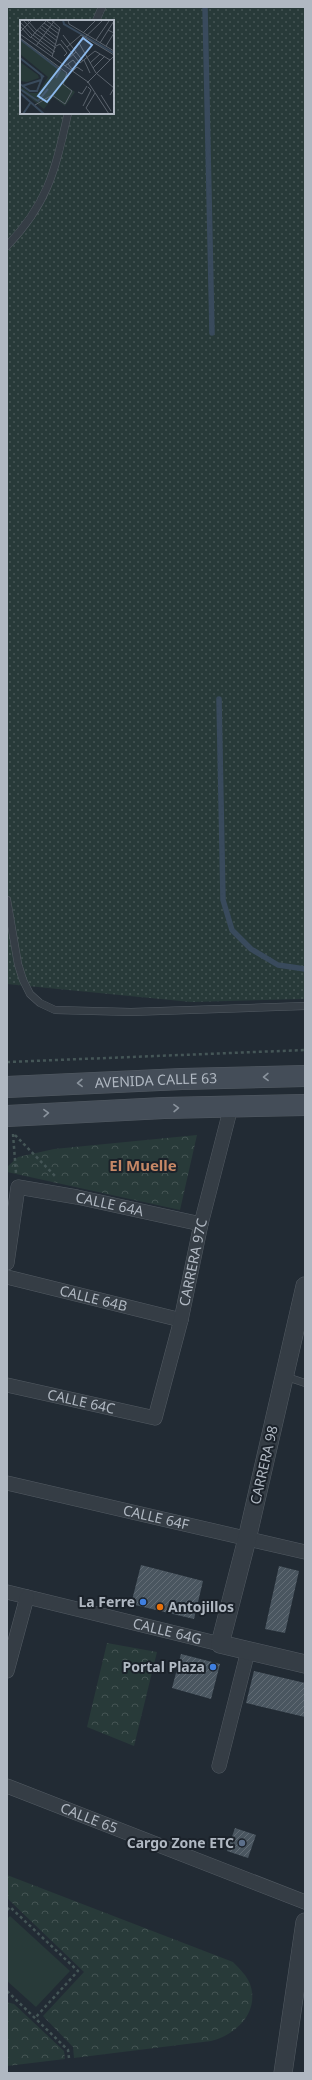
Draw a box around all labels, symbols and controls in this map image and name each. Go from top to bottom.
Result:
inset map [20,20,114,114]
street label: AVENIDA CALLE 63 [94,1068,217,1092]
one-way arrow [263,1073,269,1081]
one-way arrow [77,1079,83,1087]
one-way arrow [173,1104,179,1112]
one-way arrow [43,1109,49,1118]
district label: El Muelle [109,1155,177,1175]
street label: CALLE 64A [74,1187,145,1220]
street label: CARRERA 97C [174,1216,211,1308]
street label: CALLE 64B [58,1280,129,1315]
street label: CALLE 64C [46,1384,117,1418]
street label: CARRERA 98 [245,1424,282,1506]
street label: CALLE 64F [121,1500,191,1534]
place label: La Ferre [79,1592,135,1611]
marker: La Ferre [138,1597,148,1607]
place label: Antojillos [168,1597,234,1616]
marker: Antojillos [155,1602,165,1612]
street label: CALLE 64G [131,1613,204,1648]
place label: Portal Plaza [122,1657,205,1676]
marker: Portal Plaza [208,1662,218,1672]
street label: CALLE 65 [58,1798,121,1837]
place label: Cargo Zone ETC [127,1833,234,1852]
marker: Cargo Zone ETC [237,1838,247,1848]

